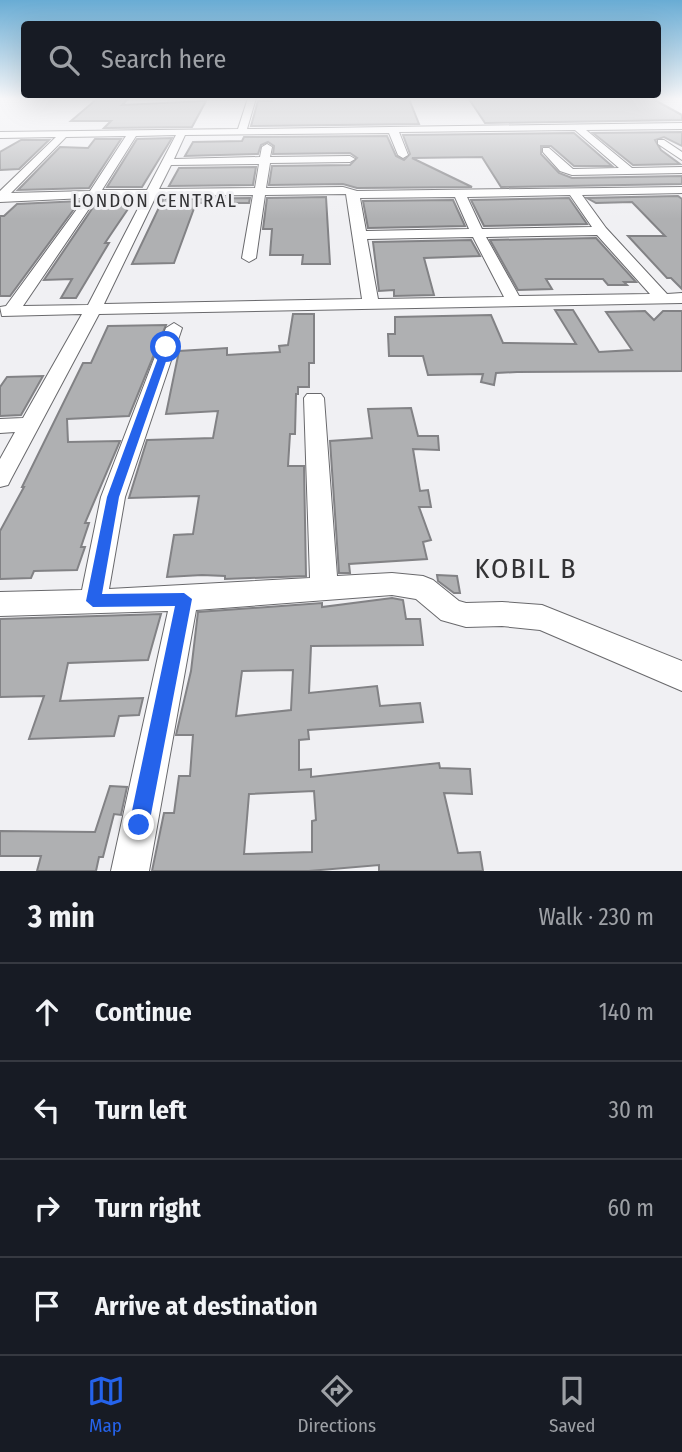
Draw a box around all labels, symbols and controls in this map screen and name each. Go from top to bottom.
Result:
search box [21,21,661,98]
icon: search [45,41,83,79]
text: Search here [101,44,226,75]
district label: LONDON CENTRAL [72,189,238,212]
route start [150,331,181,362]
district label: KOBIL B [475,552,577,585]
route end [123,809,154,840]
text: 3 min [28,899,95,935]
text: Walk · 230 m [538,903,654,931]
icon: ahead [28,993,66,1031]
text: Continue [95,997,192,1028]
text: 140 m [599,998,654,1026]
icon: left [28,1091,66,1129]
text: Turn left [95,1095,187,1126]
text: 30 m [609,1096,654,1124]
icon: right [28,1189,66,1227]
text: Turn right [95,1193,201,1224]
text: 60 m [608,1194,654,1222]
icon: arrive [28,1287,66,1325]
text: Arrive at destination [95,1291,318,1322]
tab: Map [87,1372,125,1437]
tab: Directions [298,1372,376,1437]
tab: Saved [549,1372,595,1437]

